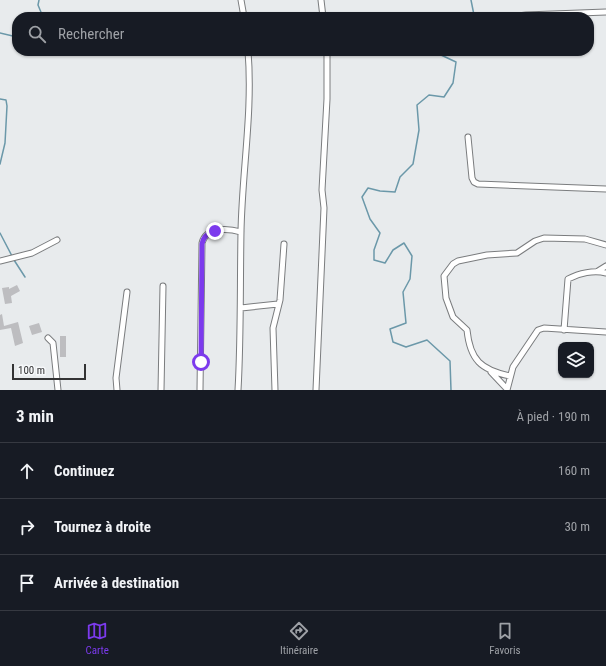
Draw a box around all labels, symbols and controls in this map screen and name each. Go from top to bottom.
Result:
search box [12,12,594,56]
icon: search [26,23,48,45]
text: Rechercher [58,25,124,43]
route end [206,222,224,240]
map controls [558,342,594,378]
button: layers [558,342,594,378]
route start [192,353,210,371]
scale bar [12,362,86,381]
text: 100 m [18,364,45,377]
text: 3 min [16,406,54,426]
text: À pied · 190 m [516,409,590,424]
icon: ahead [16,460,38,482]
text: Continuez [54,462,115,480]
text: 160 m [558,463,590,478]
icon: right [16,516,38,538]
text: Tournez à droite [54,518,151,536]
text: 30 m [564,519,590,534]
icon: arrive [16,572,38,594]
text: Arrivée à destination [54,574,179,592]
tab: Carte [85,620,109,657]
tab: Itinéraire [280,620,318,657]
tab: Favoris [489,620,521,657]

